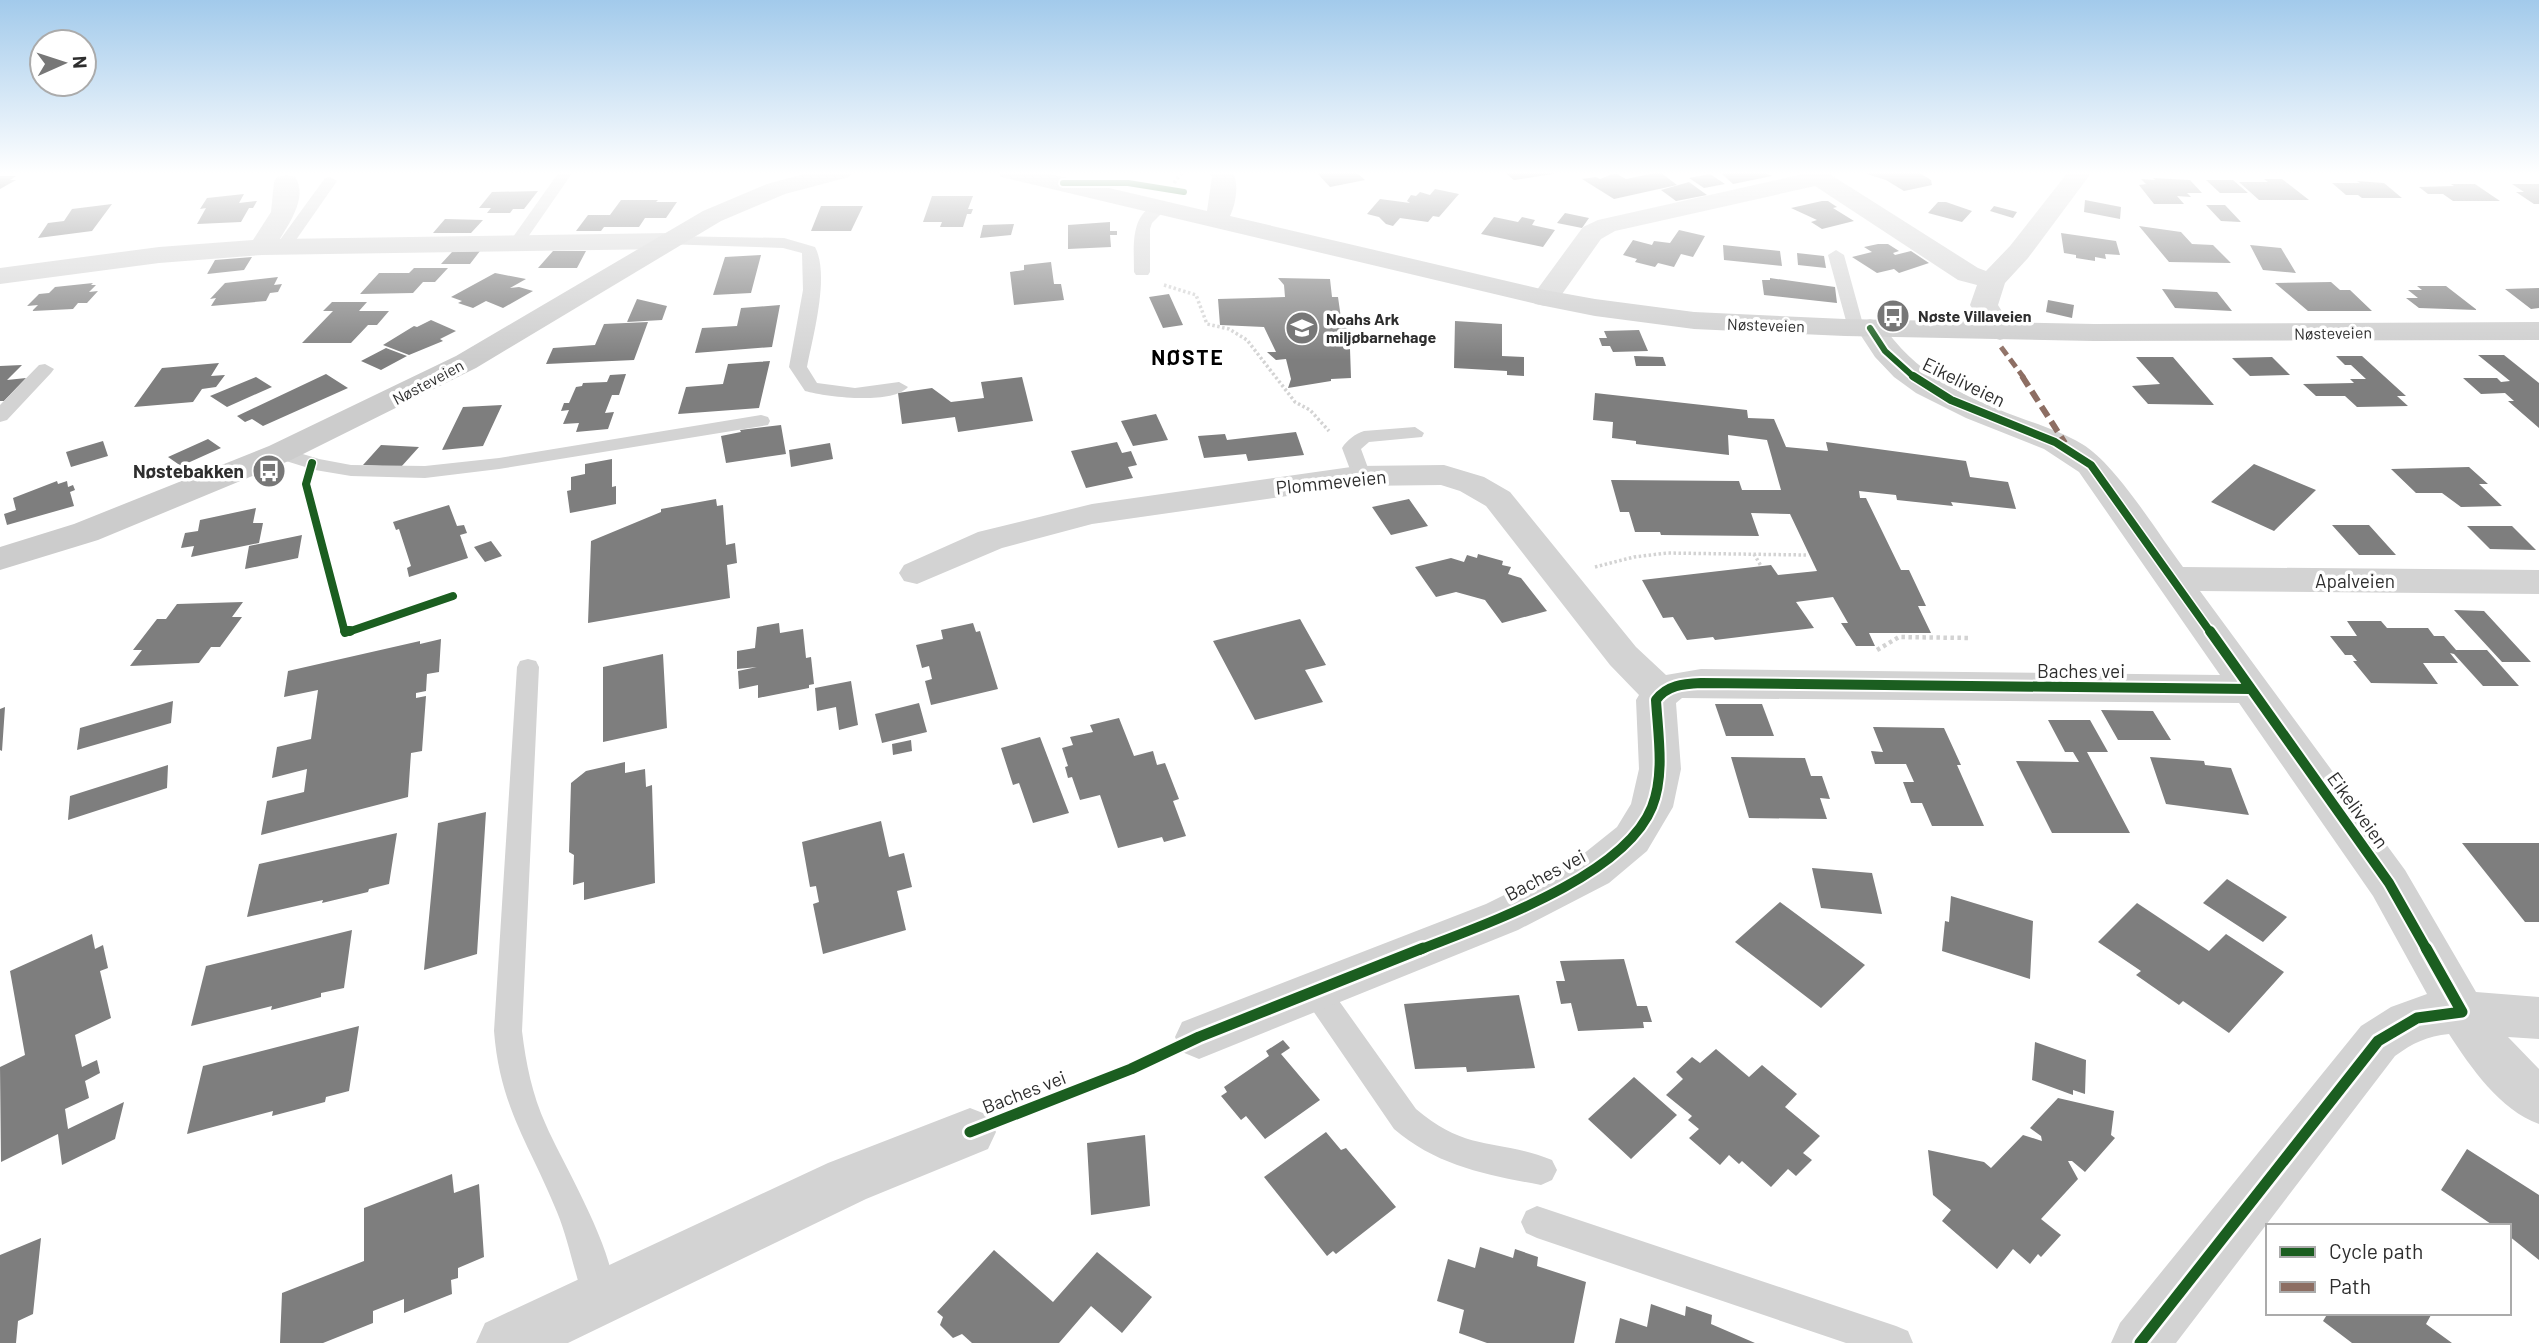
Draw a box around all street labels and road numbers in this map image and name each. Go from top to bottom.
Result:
street label: Nøsteveien [1727,314,1805,335]
street label: Nøsteveien [2294,322,2372,343]
street label: Eikeliveien [1919,352,2009,411]
street label: Nøsteveien [389,355,467,408]
street label: Plommeveien [1274,464,1387,499]
street label: Apalveien [2315,569,2395,592]
street label: Baches vei [2037,659,2125,682]
street label: Eikeliveien [2323,767,2394,852]
street label: Baches vei [1500,844,1589,905]
street label: Baches vei [979,1065,1069,1118]

